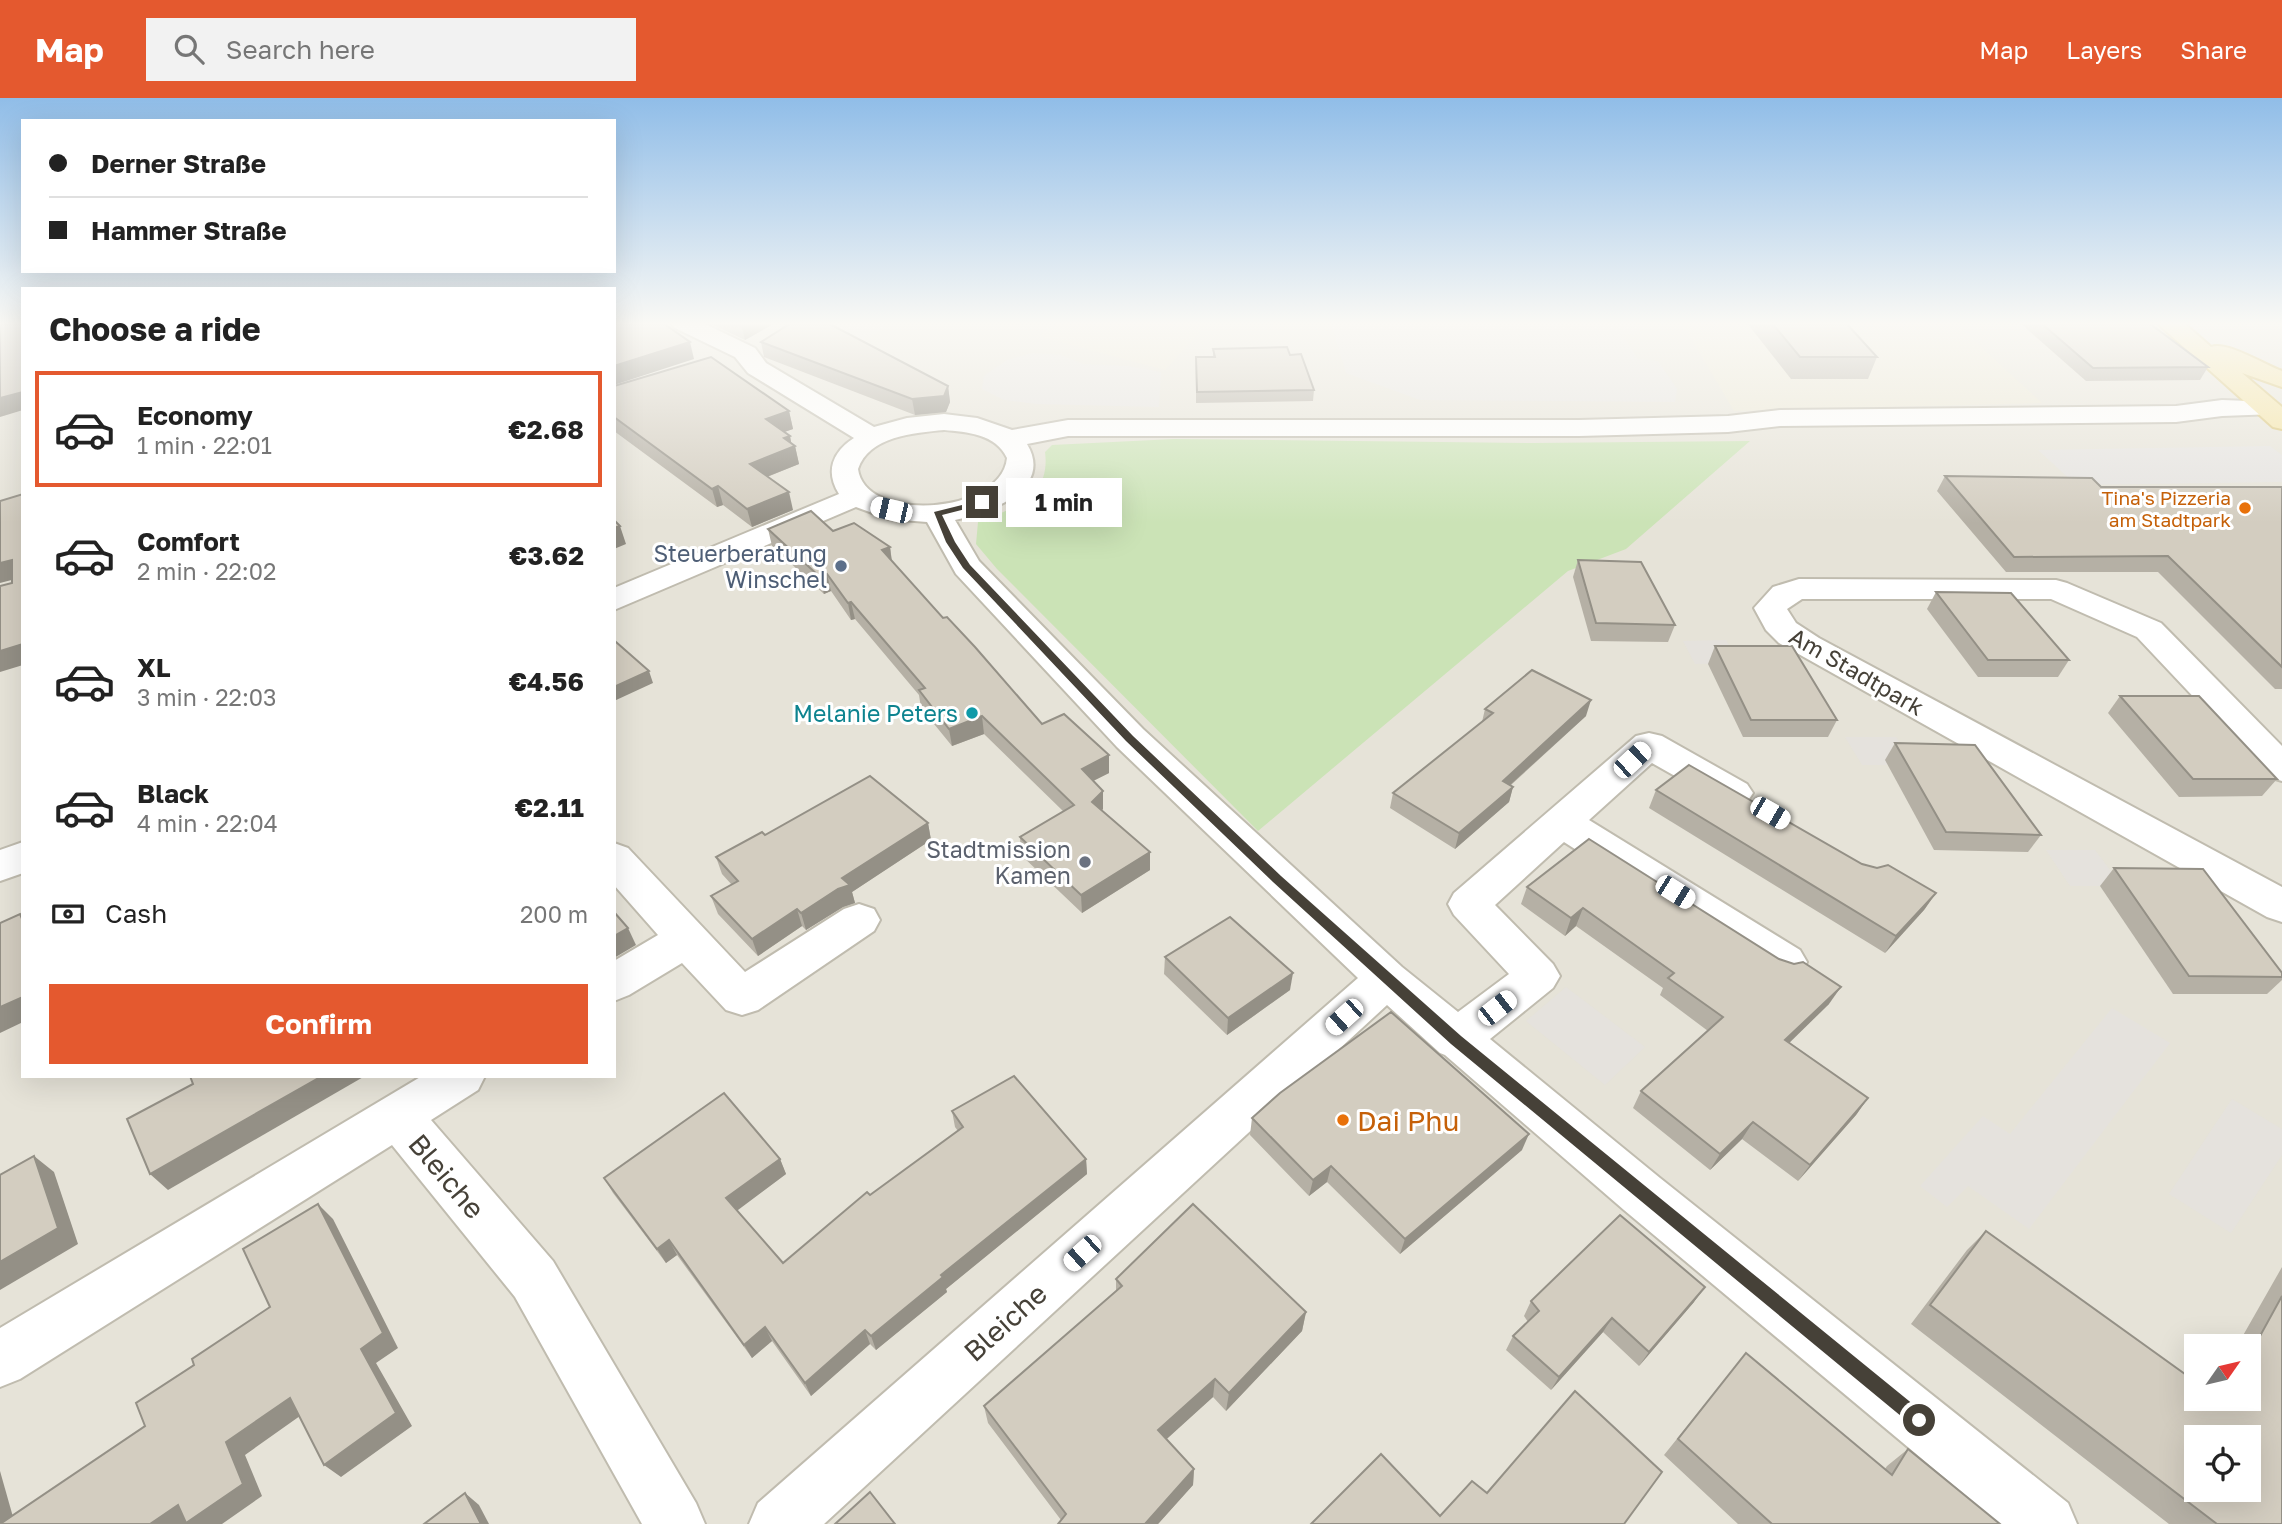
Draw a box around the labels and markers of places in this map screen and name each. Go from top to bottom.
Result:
place label: Tina's Pizzeria am Stadtpark [2102,486,2231,531]
marker: Tina's Pizzeria am Stadtpark [2237,500,2253,516]
place label: Steuerberatung Winschel [654,539,827,593]
marker: Steuerberatung Winschel [833,558,849,574]
place label: Melanie Peters [793,699,958,727]
marker: Melanie Peters [964,705,980,721]
place label: Stadtmission Kamen [926,835,1071,889]
marker: Stadtmission Kamen [1077,854,1093,870]
place label: Dai Phu [1357,1104,1459,1137]
marker: Dai Phu [1335,1112,1351,1128]

